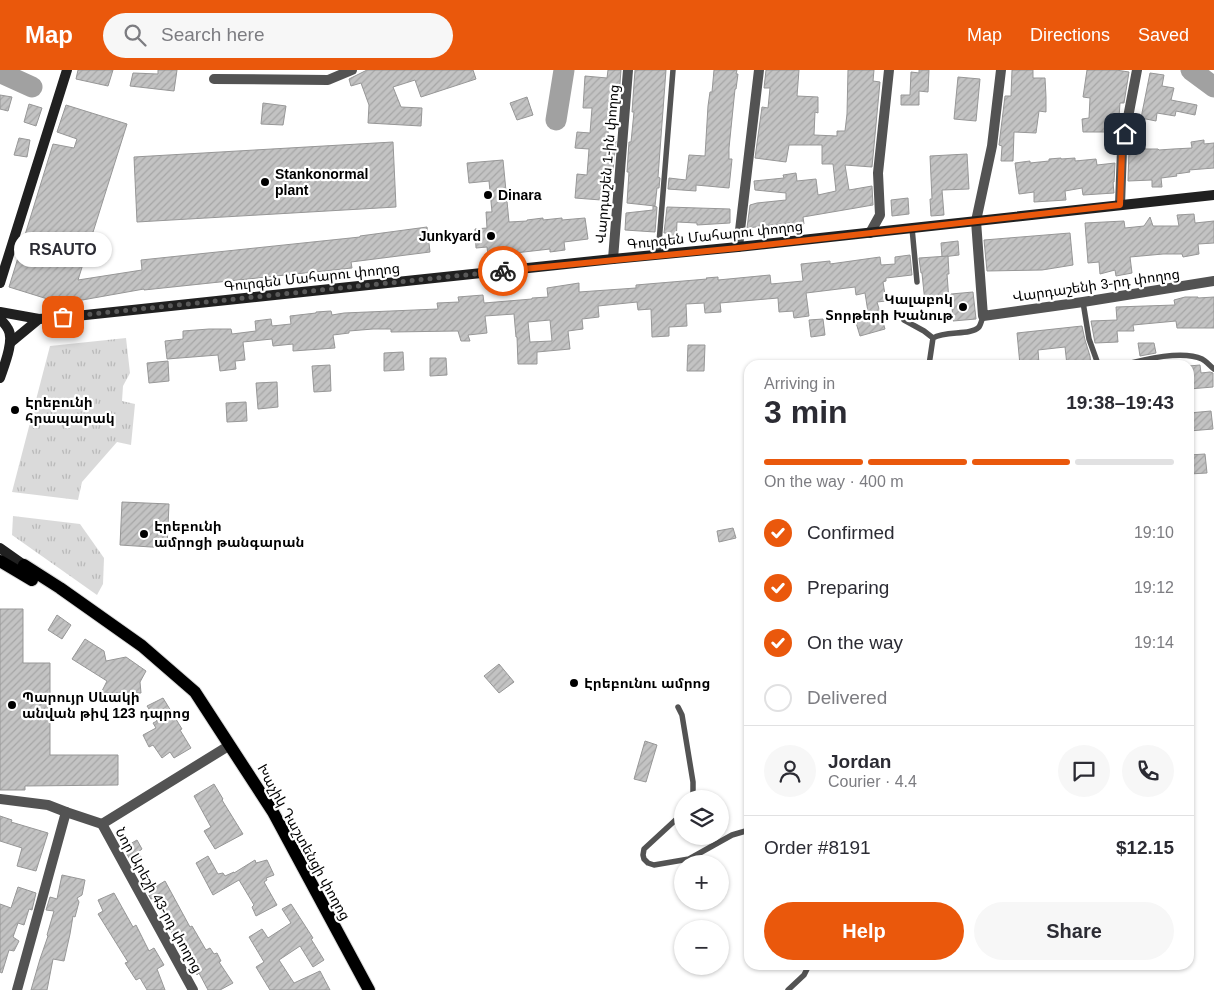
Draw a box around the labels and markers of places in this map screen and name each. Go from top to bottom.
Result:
pin [1104,113,1146,155]
place label: Stankonormal plant [275,166,368,198]
marker: Stankonormal plant [259,176,271,188]
place label: Dinara [498,187,542,203]
marker: Dinara [482,189,494,201]
place label: Junkyard [419,228,481,244]
marker: Junkyard [485,230,497,242]
callout: RSAUTO [14,232,112,267]
place label: Կալաբոկ Տորթերի Խանութ [825,291,953,323]
pin [42,296,84,338]
marker: Կալաբոկ Տորթերի Խանութ [957,301,969,313]
place label: Էրեբունի հրապարակ [25,394,115,426]
marker: Էրեբունի հրապարակ [9,404,21,416]
place label: Էրեբունի ամրոցի թանգարան [154,518,305,550]
marker: Էրեբունի ամրոցի թանգարան [138,528,150,540]
place label: Էրեբունու ամրոց [584,675,710,691]
marker: Էրեբունու ամրոց [568,677,580,689]
place label: Պարույր Սևակի անվան թիվ 123 դպրոց [22,689,190,721]
marker: Պարույր Սևակի անվան թիվ 123 դպրոց [6,699,18,711]

